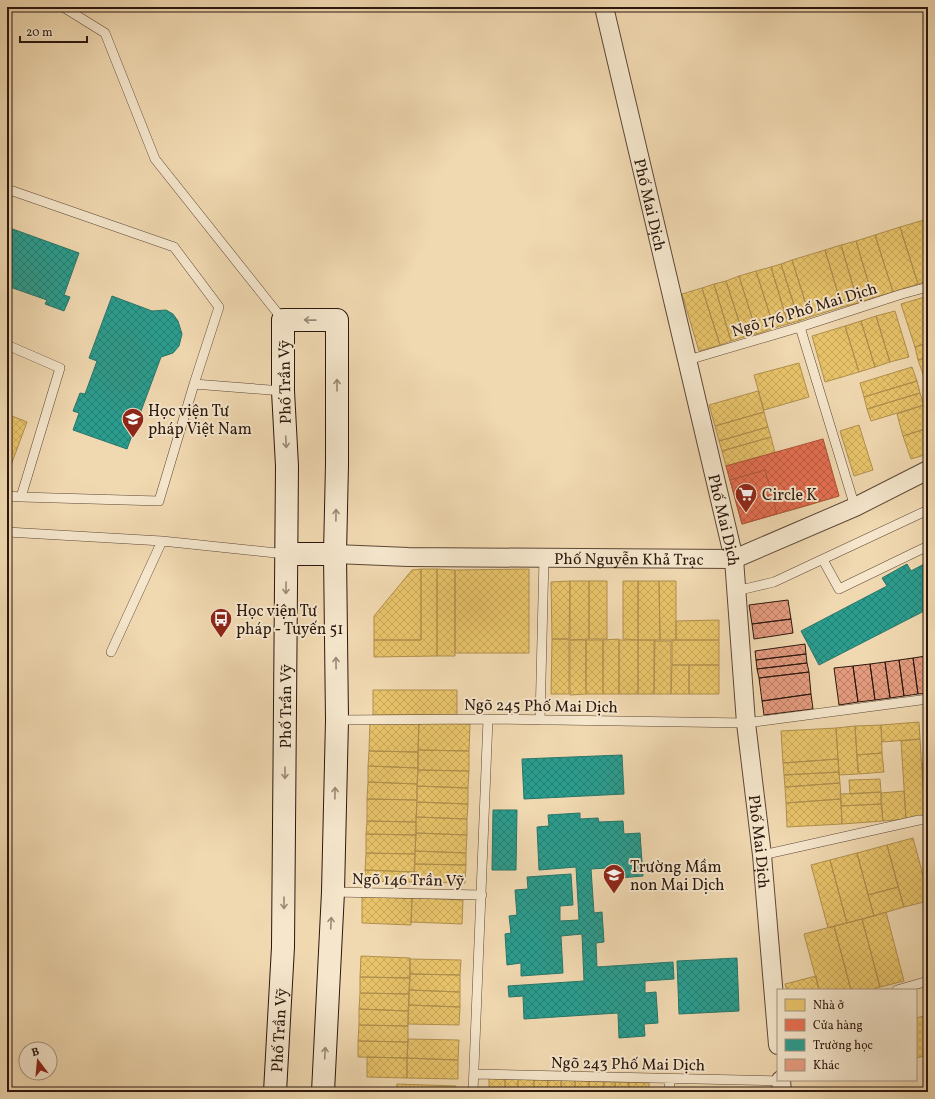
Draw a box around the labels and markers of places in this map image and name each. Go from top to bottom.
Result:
place label: Học viện Tư pháp Việt Nam [148,401,252,441]
school or university icon: Học viện Tư pháp Việt Nam [120,406,146,439]
supermarket icon: Circle K [733,481,759,514]
place label: Circle K [762,485,817,507]
place label: Học viện Tư pháp - Tuyến 51 [236,601,344,641]
bus stop icon: Học viện Tư pháp - Tuyến 51 [208,606,234,639]
place label: Trường Mầm non Mai Dịch [630,857,724,897]
school or university icon: Trường Mầm non Mai Dịch [601,862,627,895]

